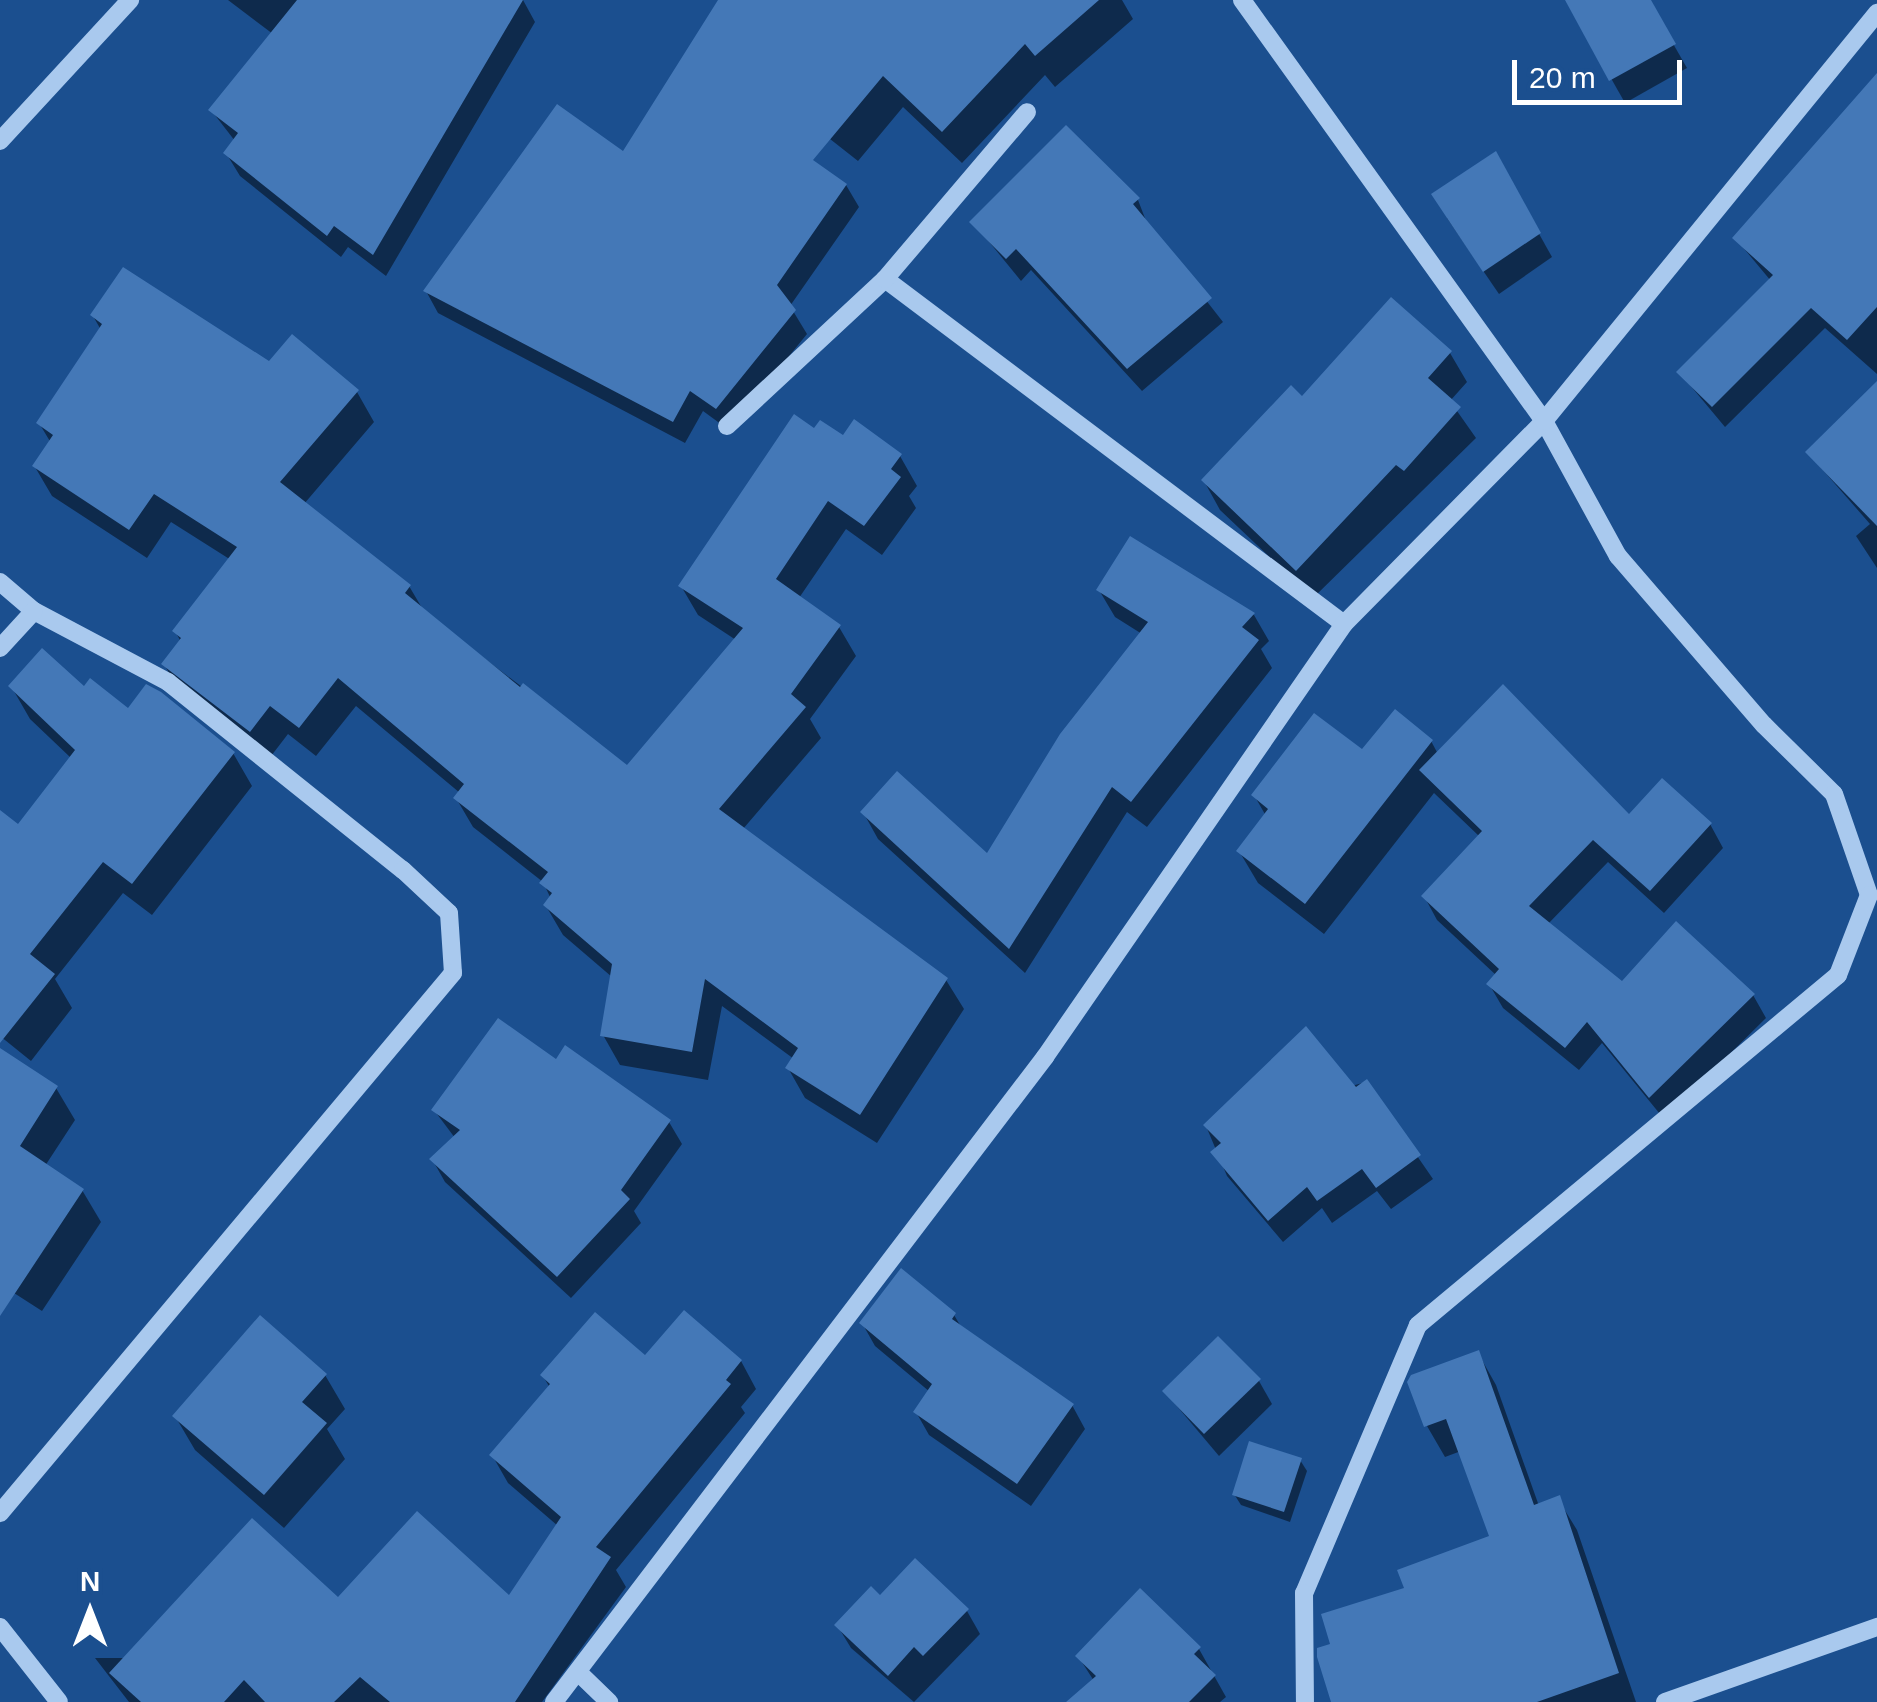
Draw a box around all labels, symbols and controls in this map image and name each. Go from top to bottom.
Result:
scale bar [1517,40,1687,102]
text: 20 m [1529,61,1596,94]
north arrow [40,1562,140,1662]
text: N [80,1566,100,1597]

